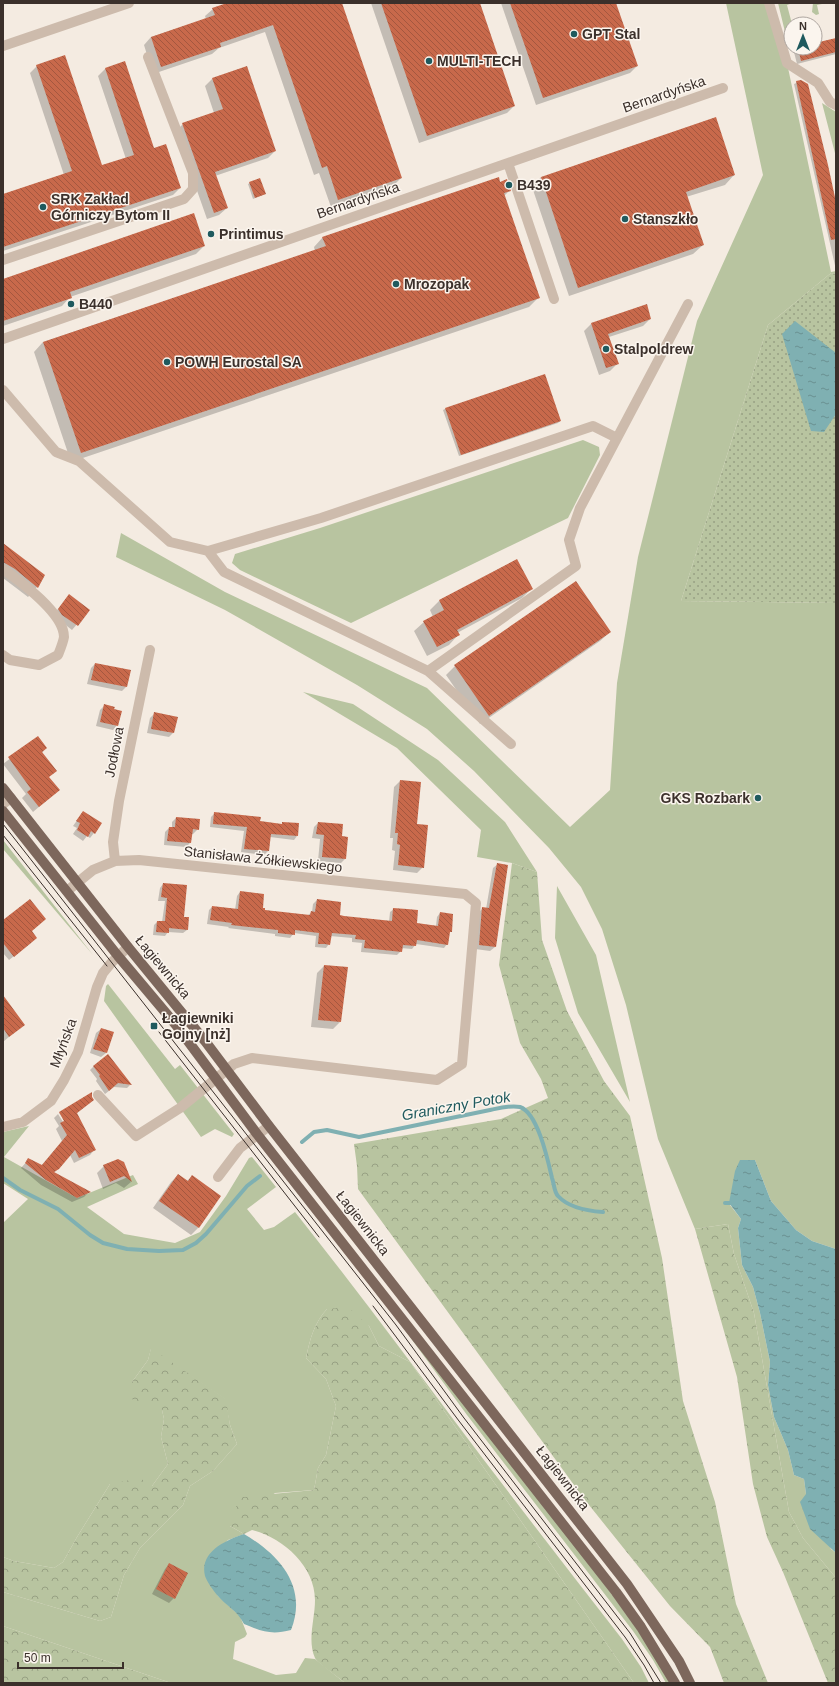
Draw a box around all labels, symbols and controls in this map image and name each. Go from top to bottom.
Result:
north arrow [783,16,823,56]
text: N [799,20,807,32]
place label: GPT Stal [582,26,640,42]
marker: GPT Stal [569,29,579,39]
place label: MULTI-TECH [437,53,522,69]
marker: MULTI-TECH [424,56,434,66]
street label: Bernardyńska [621,72,708,116]
place label: B439 [517,177,551,193]
street label: Bernardyńska [315,178,402,222]
marker: B439 [504,180,514,190]
place label: SRK Zakład Górniczy Bytom II [51,191,170,223]
marker: SRK Zakład Górniczy Bytom II [38,202,48,212]
place label: Stanszkło [633,211,698,227]
marker: Stanszkło [620,214,630,224]
place label: Printimus [219,226,284,242]
marker: Printimus [206,229,216,239]
place label: Mrozopak [404,276,470,292]
marker: Mrozopak [391,279,401,289]
place label: B440 [79,296,113,312]
marker: B440 [66,299,76,309]
place label: Stalpoldrew [614,341,693,357]
marker: Stalpoldrew [601,344,611,354]
place label: POWH Eurostal SA [175,354,302,370]
marker: POWH Eurostal SA [162,357,172,367]
street label: Jodłowa [101,725,127,779]
place label: GKS Rozbark [661,790,750,806]
marker: GKS Rozbark [753,793,763,803]
street label: Stanisława Żółkiewskiego [183,842,343,875]
street label: Łagiewnicka [132,932,194,1002]
place label: Łagiewniki Gojny [nż] [162,1010,234,1042]
street label: Młyńska [46,1016,80,1070]
marker: Łagiewniki Gojny [nż] [149,1021,159,1031]
water label: Graniczny Potok [400,1087,513,1123]
street label: Łagiewnicka [333,1188,393,1258]
street label: Łagiewnicka [533,1443,593,1513]
scale bar [18,1644,123,1670]
text: 50 m [24,1651,51,1665]

